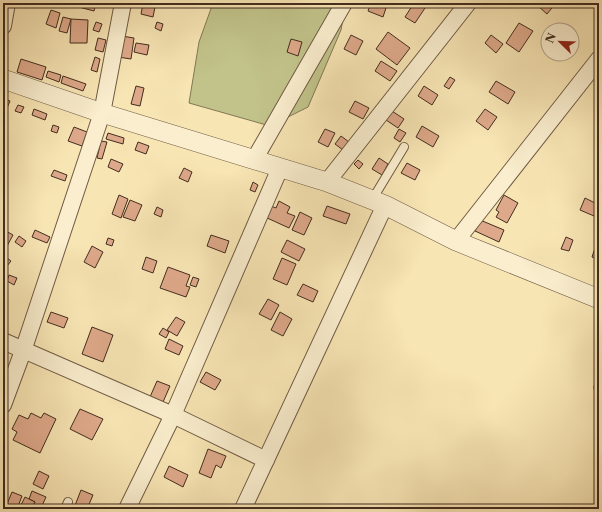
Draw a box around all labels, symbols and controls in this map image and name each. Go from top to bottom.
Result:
north arrow [540,22,580,62]
text: N [542,31,559,45]

